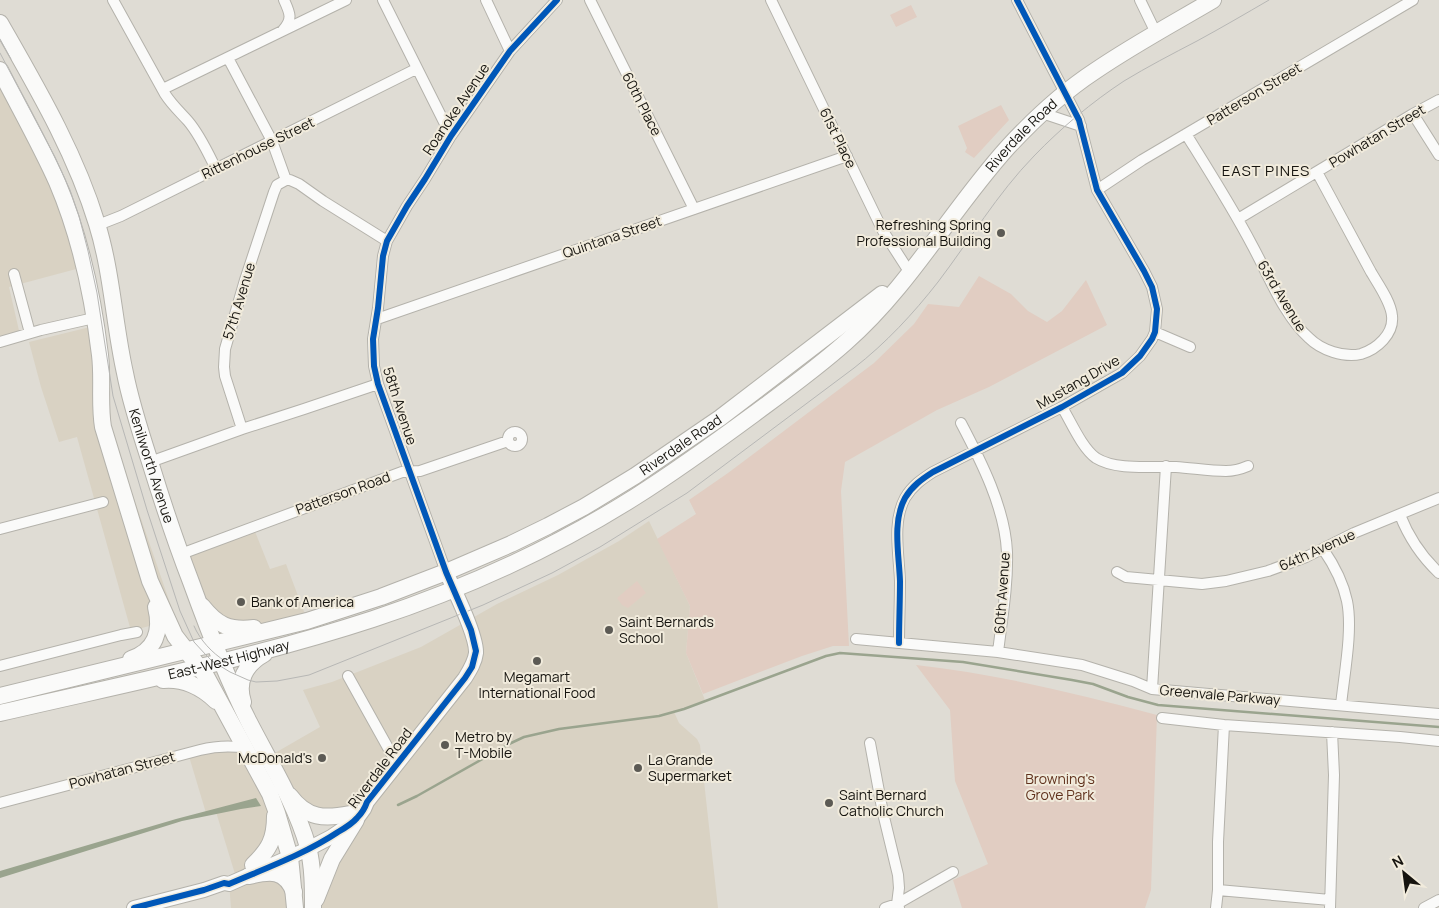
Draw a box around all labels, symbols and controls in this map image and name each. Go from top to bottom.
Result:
street label: Patterson Street [1203,58,1305,129]
street label: Roanoke Avenue [418,59,493,158]
street label: 60th Place [618,69,667,139]
street label: Riverdale Road [981,94,1061,176]
street label: Powhatan Street [1325,99,1429,172]
street label: 61st Place [816,104,861,171]
street label: Rittenhouse Street [198,112,318,183]
district label: EAST PINES [1222,160,1310,181]
street label: Quintana Street [560,211,664,262]
place label: Refreshing Spring Professional Building [856,215,991,250]
marker: Refreshing Spring Professional Building [995,227,1007,239]
street label: 63rd Avenue [1254,256,1311,335]
street label: 57th Avenue [218,260,259,342]
street label: Mustang Drive [1033,350,1123,413]
street label: 58th Avenue [379,364,422,447]
street label: Kenilworth Avenue [125,406,179,525]
street label: Riverdale Road [635,410,725,479]
street label: Patterson Road [293,467,393,518]
street label: 64th Avenue [1276,524,1358,575]
street label: 60th Avenue [989,551,1014,634]
place label: Bank of America [251,592,354,611]
marker: Bank of America [235,596,247,608]
place label: Saint Bernards School [619,612,714,647]
marker: Saint Bernards School [603,624,615,636]
street label: East-West Highway [166,634,292,683]
marker: Megamart International Food [531,655,543,667]
place label: Megamart International Food [478,667,596,702]
street label: Greenvale Parkway [1159,680,1282,709]
street label: Riverdale Road [343,724,416,812]
place label: Metro by T-Mobile [455,727,512,762]
marker: Metro by T-Mobile [439,739,451,751]
street label: Powhatan Street [67,746,177,793]
place label: McDonald's [238,748,312,767]
place label: La Grande Supermarket [648,750,732,785]
marker: McDonald's [316,752,328,764]
marker: La Grande Supermarket [632,762,644,774]
park label: Browning's Grove Park [1025,769,1095,804]
place label: Saint Bernard Catholic Church [839,785,944,820]
marker: Saint Bernard Catholic Church [823,797,835,809]
north arrow [1379,848,1429,898]
text: N [1388,850,1406,872]

